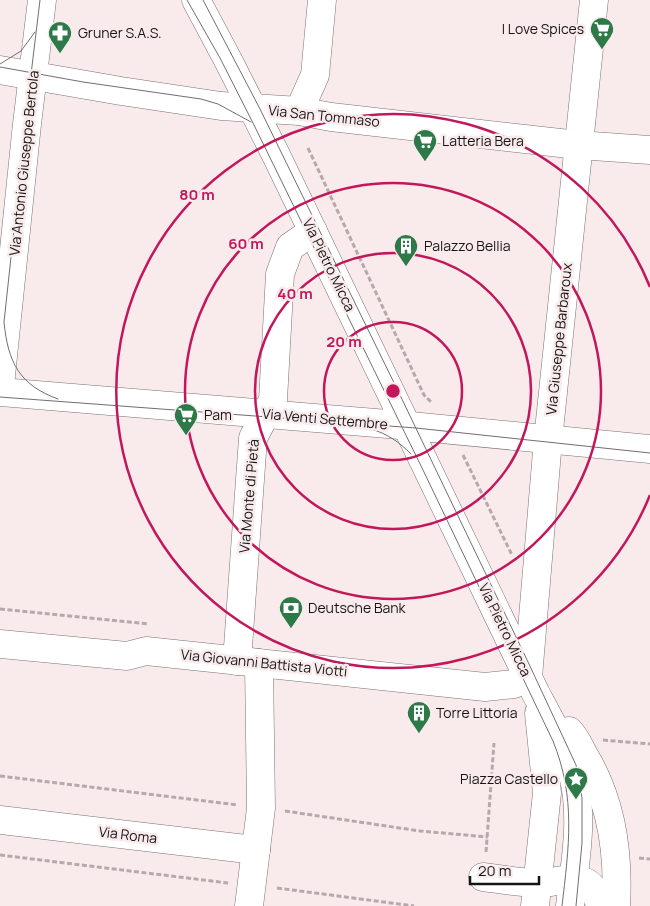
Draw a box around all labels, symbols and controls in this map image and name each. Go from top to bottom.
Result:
supermarket icon: I Love Spices [589,16,615,50]
place label: I Love Spices [502,19,584,38]
pharmacy icon: Gruner S.A.S. [47,20,73,54]
place label: Gruner S.A.S. [78,23,162,42]
street label: Via Antonio Giuseppe Bertola [4,69,43,257]
street label: Via San Tommaso [267,100,381,131]
supermarket icon: Latteria Bera [412,128,438,162]
place label: Latteria Bera [442,131,524,150]
text: 80 m [179,184,215,205]
street label: Via Pietro Micca [299,215,360,315]
text: 60 m [228,233,264,254]
building icon: Palazzo Bellia [393,233,419,267]
place label: Palazzo Bellia [424,236,511,255]
street label: Via Giuseppe Barbaroux [541,261,576,416]
text: 40 m [277,283,313,304]
text: 20 m [326,331,362,352]
centre of rings [384,382,402,400]
supermarket icon: Pam [173,402,199,436]
street label: Via Venti Settembre [261,404,389,433]
place label: Pam [204,405,232,424]
street label: Via Monte di Pietà [234,438,263,554]
street label: Via Pietro Micca [475,580,536,680]
bank icon: Deutsche Bank [278,595,304,629]
place label: Deutsche Bank [308,598,407,617]
street label: Via Giovanni Battista Viotti [180,644,348,681]
building icon: Torre Littoria [406,700,432,734]
place label: Torre Littoria [436,703,518,722]
place icon: Piazza Castello [563,766,589,800]
place label: Piazza Castello [460,769,558,788]
street label: Via Roma [98,821,158,848]
scale bar [470,854,539,886]
text: 20 m [478,860,511,881]

